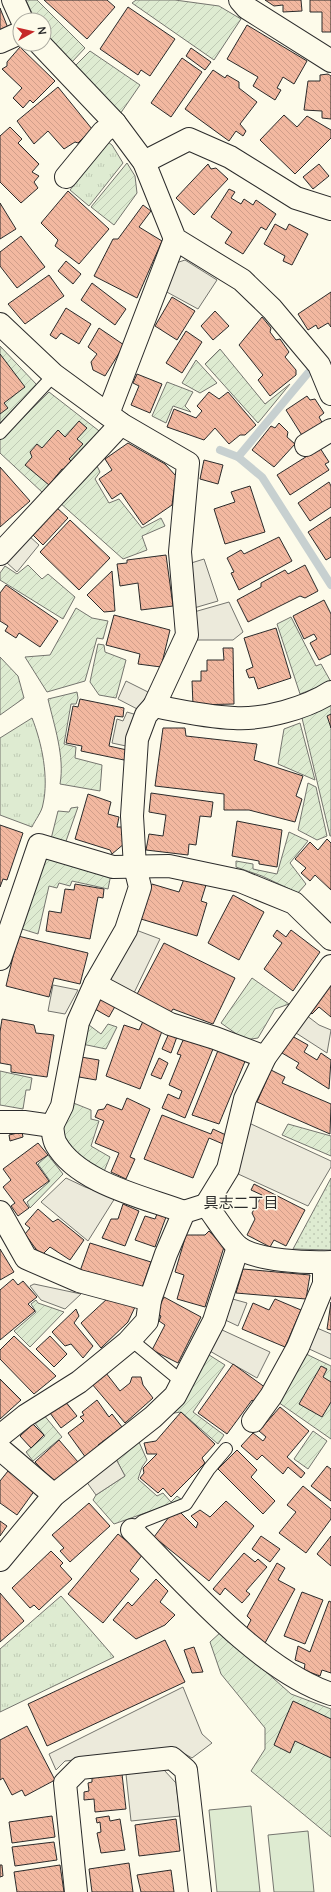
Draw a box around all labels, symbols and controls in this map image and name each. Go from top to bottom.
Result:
north arrow [12,12,52,52]
text: N [34,26,50,36]
district label: 具志二丁目 [203,1192,279,1213]

